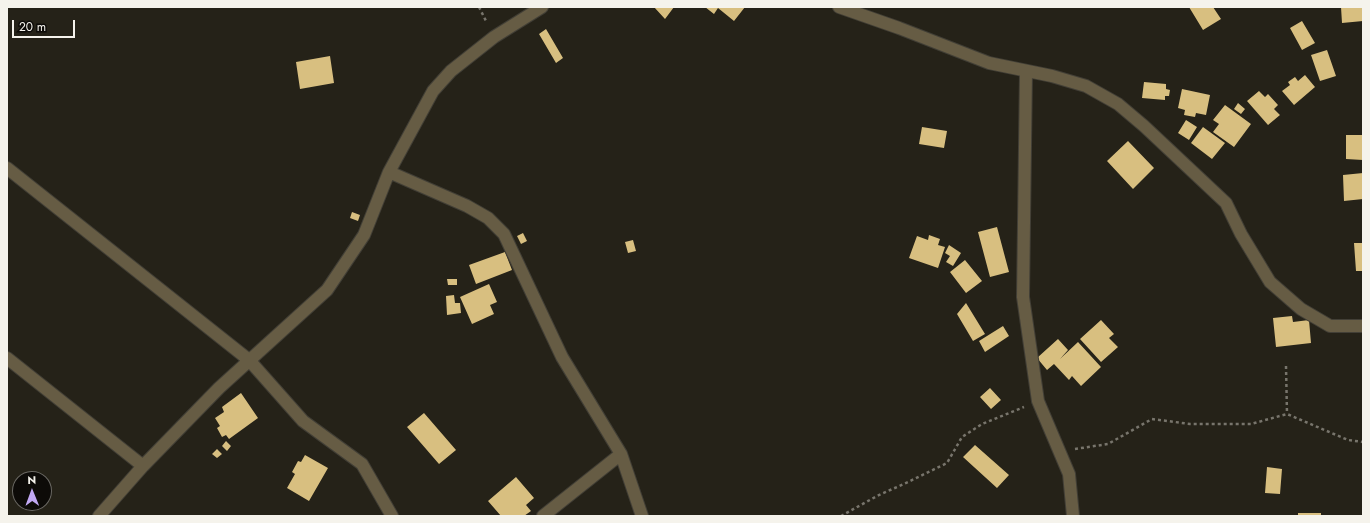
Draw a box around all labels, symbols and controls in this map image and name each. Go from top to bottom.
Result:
scale bar [14,12,77,38]
text: 20 m [19,18,46,36]
north arrow [12,471,52,511]
text: N [27,472,36,488]

